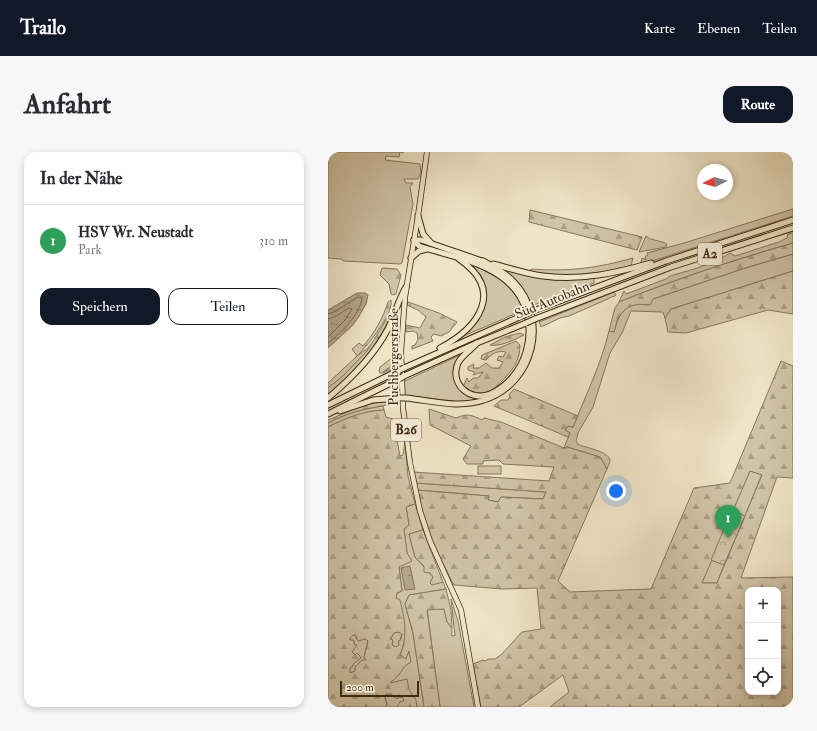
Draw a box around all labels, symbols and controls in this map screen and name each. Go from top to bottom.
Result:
text: Trailo [20,16,66,40]
text: Karte [644,20,675,37]
text: Ebenen [697,20,740,37]
text: Teilen [762,20,797,37]
button: Route [723,86,793,123]
text: Anfahrt [24,87,111,122]
north arrow [697,164,733,200]
text: In der Nähe [40,168,122,189]
text: HSV Wr. Neustadt [78,223,193,242]
text: 1 [51,233,55,249]
text: 310 m [259,233,288,249]
text: Park [78,242,102,258]
road number: A2 [698,243,722,265]
street label: Süd Autobahn [512,277,592,323]
button: Speichern [40,288,160,325]
button: Teilen [168,288,288,325]
street label: Puchbergerstraße [385,308,402,406]
road number: B26 [391,419,421,441]
your location [606,481,626,501]
pin: 1 [715,505,741,538]
map controls [745,587,781,695]
button: + [745,587,781,623]
button: − [745,623,781,659]
button: locate [745,659,781,695]
scale bar [340,679,419,698]
text: 200 m [346,681,374,694]

